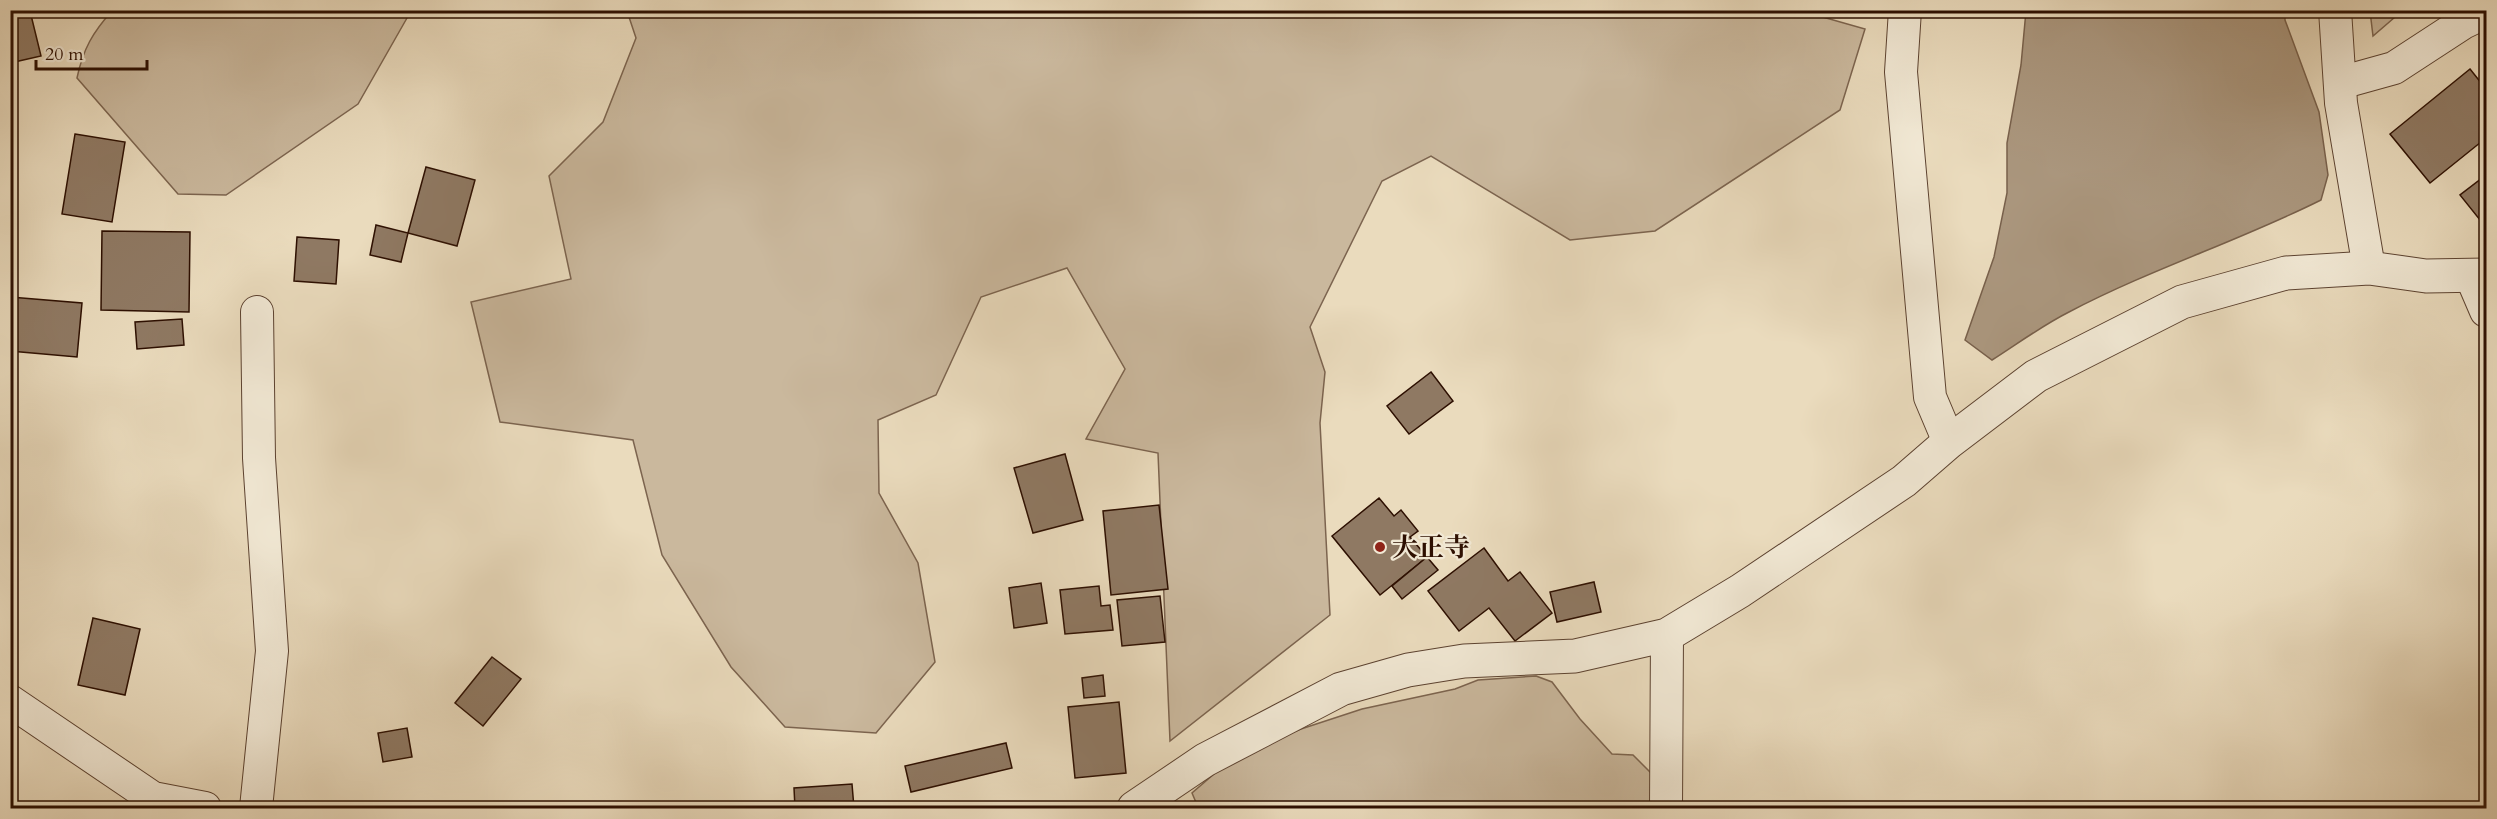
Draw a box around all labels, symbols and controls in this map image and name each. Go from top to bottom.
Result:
scale bar [36,33,147,71]
text: 20 m [45,42,84,67]
place label: 大正寺 [1392,530,1470,565]
marker: 大正寺 [1373,540,1387,554]

